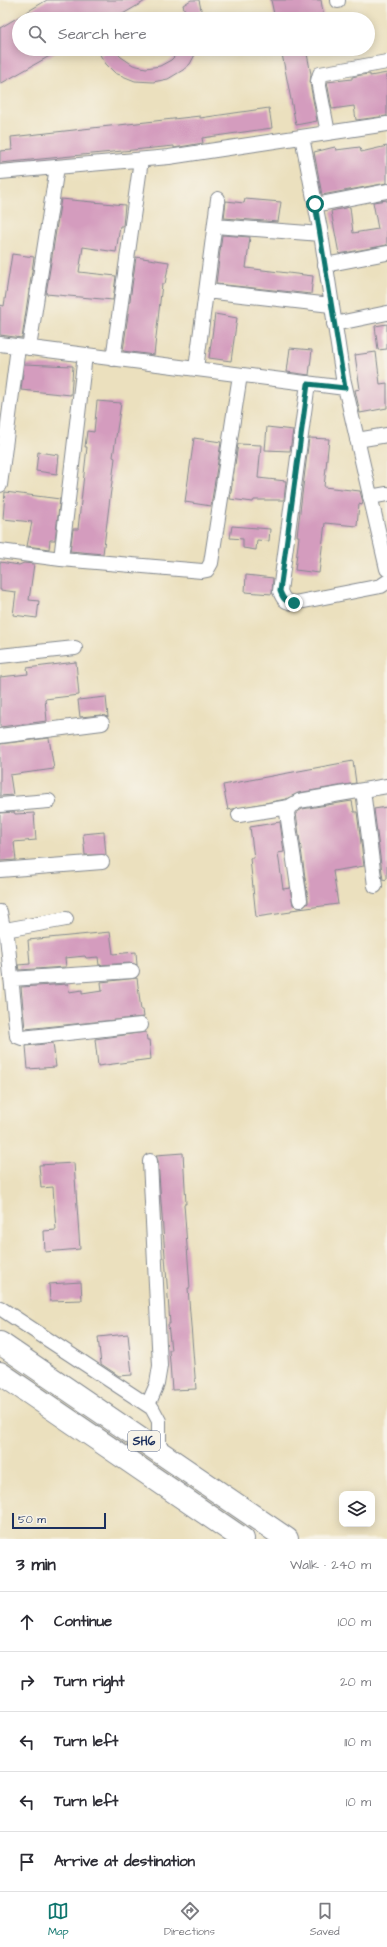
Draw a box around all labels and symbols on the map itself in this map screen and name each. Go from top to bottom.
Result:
route start [306,195,324,213]
route end [285,594,303,612]
road number: SH6 [128,1431,160,1451]
scale bar [12,1511,106,1530]

